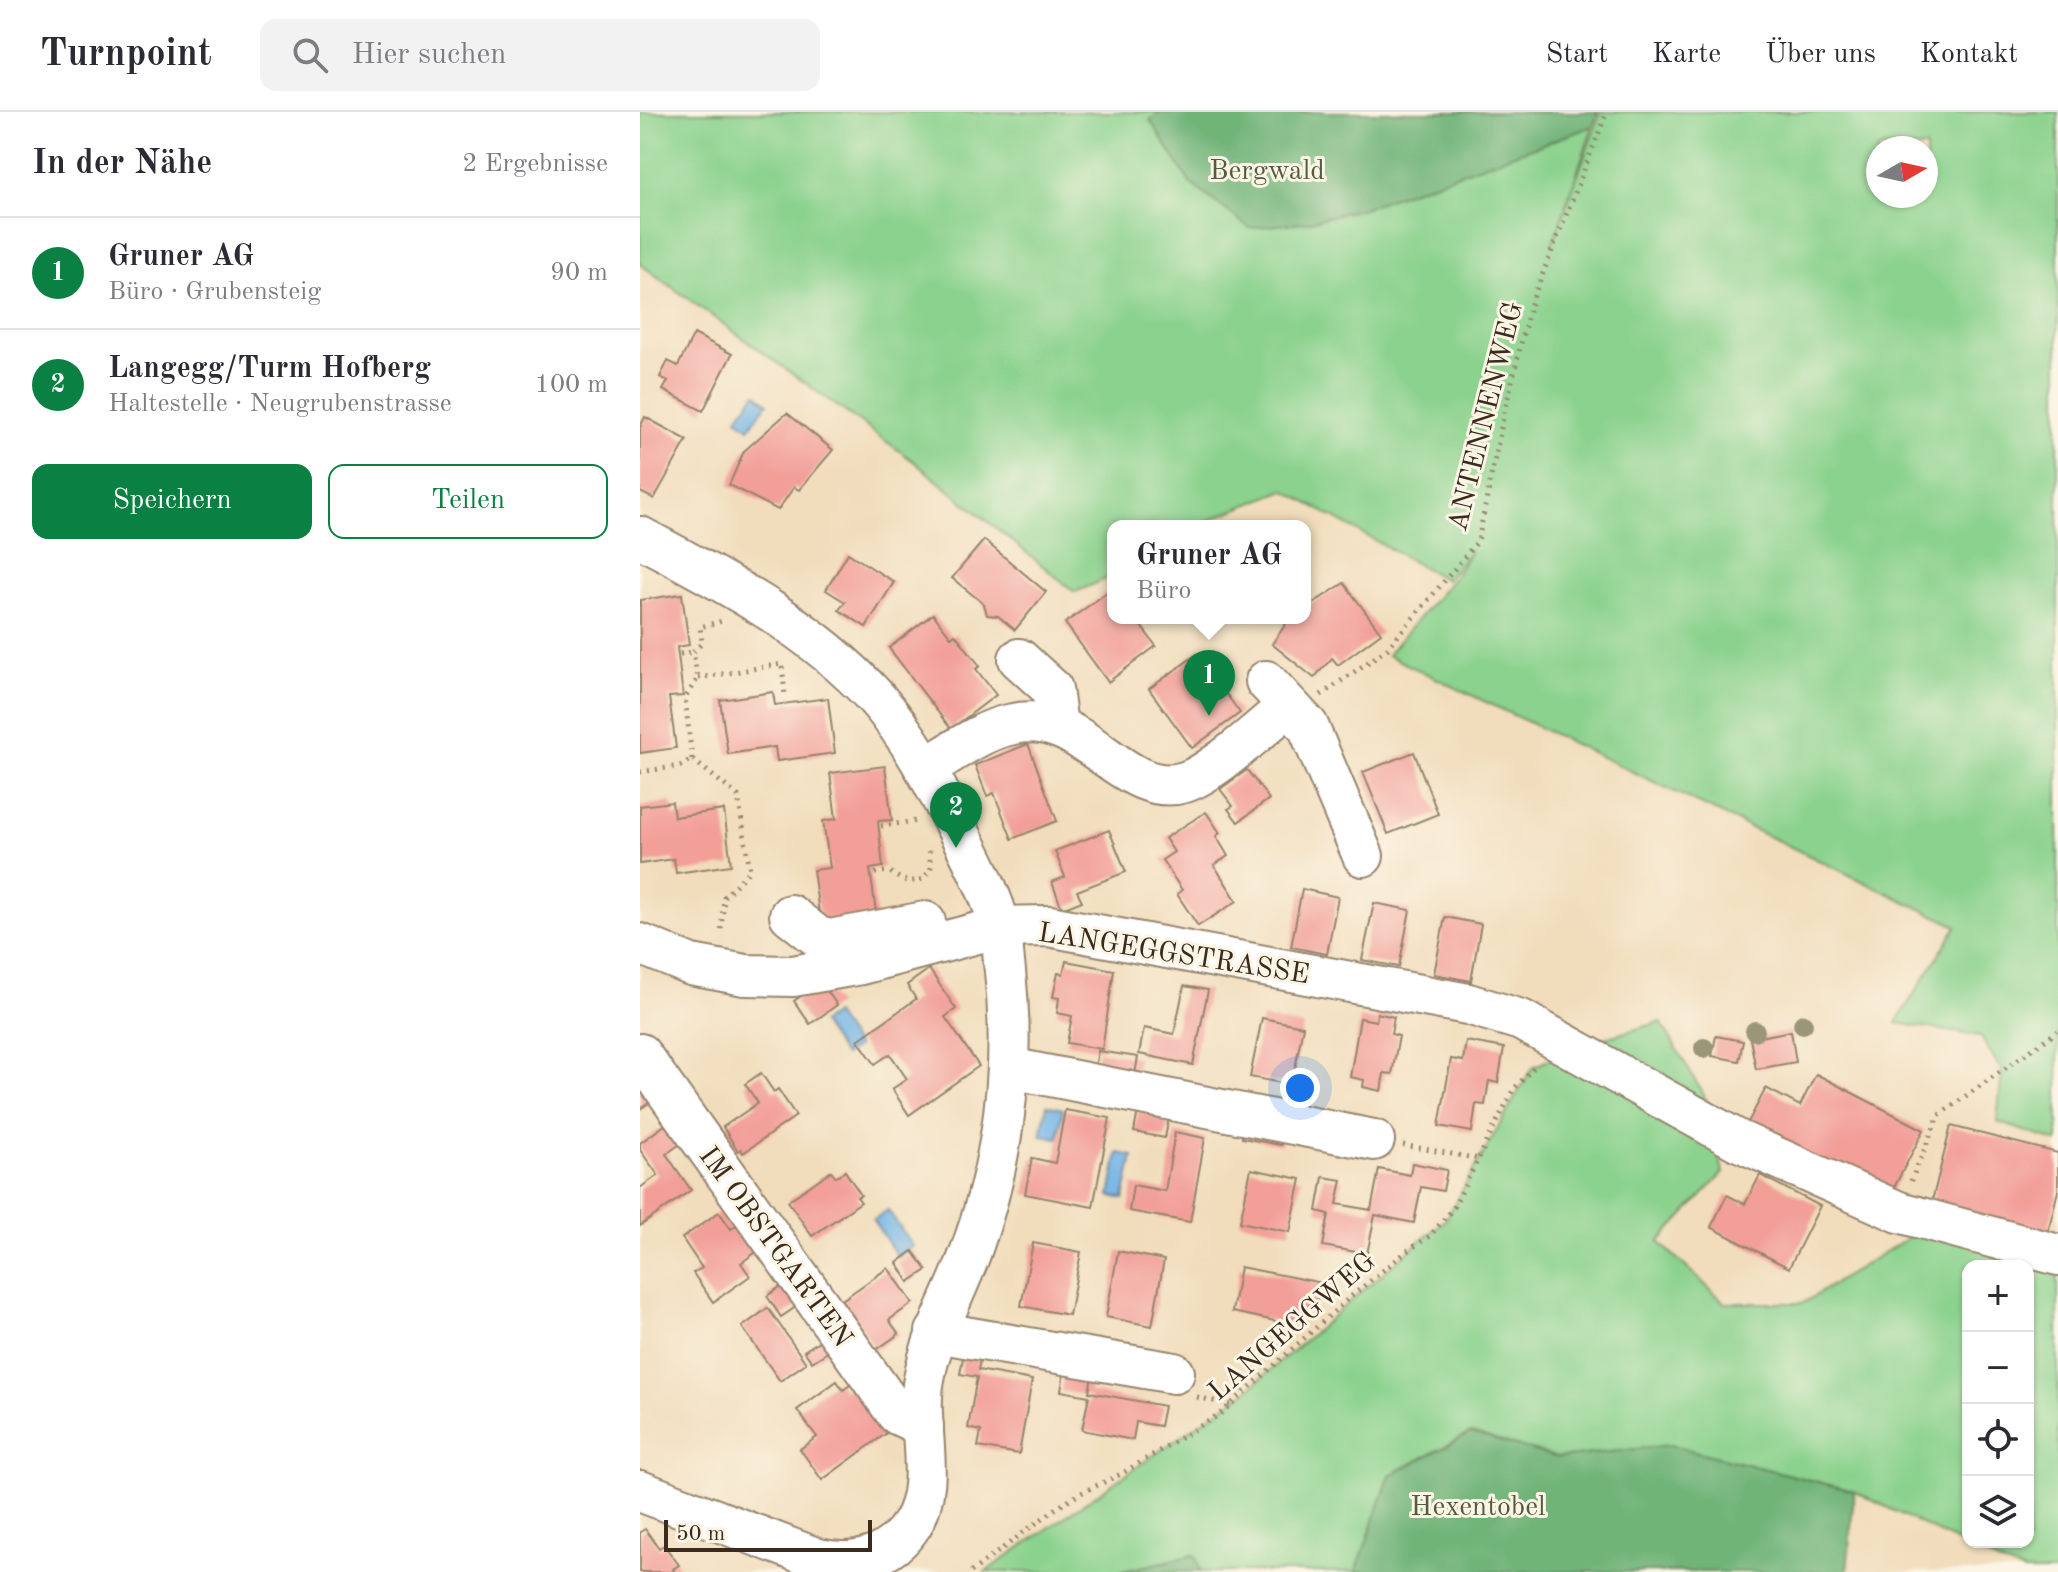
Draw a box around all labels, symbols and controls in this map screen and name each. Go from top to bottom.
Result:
search box [260,19,820,91]
icon: search [288,33,332,77]
text: Turnpoint [40,36,212,74]
text: Hier suchen [352,40,506,70]
text: Start [1546,41,1608,69]
text: Karte [1652,41,1721,69]
text: Über uns [1765,41,1876,69]
text: Kontakt [1920,41,2018,69]
north arrow [1866,136,1938,208]
text: In der Nähe [32,147,212,181]
text: 2 Ergebnisse [462,151,608,177]
park label: Bergwald [1209,158,1325,186]
text: Gruner AG [108,242,254,272]
text: 1 [50,260,66,286]
text: 90 m [550,260,608,286]
text: Büro · Grubensteig [108,279,321,305]
street label: ANTENNENWEG [1445,299,1529,534]
text: Langegg/Turm Hofberg [108,354,431,384]
text: 2 [50,372,66,398]
text: 100 m [535,372,608,398]
text: Haltestelle · Neugrubenstrasse [108,391,452,417]
button: Speichern [32,464,312,539]
button: Teilen [328,464,608,539]
popup [1107,520,1311,624]
text: Gruner AG [1136,541,1282,571]
text: Büro [1136,578,1191,604]
pin: 1 [1183,650,1235,716]
pin: 2 [930,782,982,848]
street label: LANGEGGSTRASSE [1036,920,1311,990]
your location [1280,1068,1320,1108]
street label: IM OBSTGARTEN [693,1142,856,1353]
street label: LANGEGGWEG [1204,1248,1382,1407]
map controls [1962,1260,2034,1548]
button: + [1962,1260,2034,1332]
button: − [1962,1332,2034,1404]
button: locate [1962,1404,2034,1476]
button: layers [1962,1476,2034,1548]
park label: Hexentobel [1410,1494,1546,1522]
scale bar [664,1516,872,1552]
text: 50 m [676,1523,725,1545]

